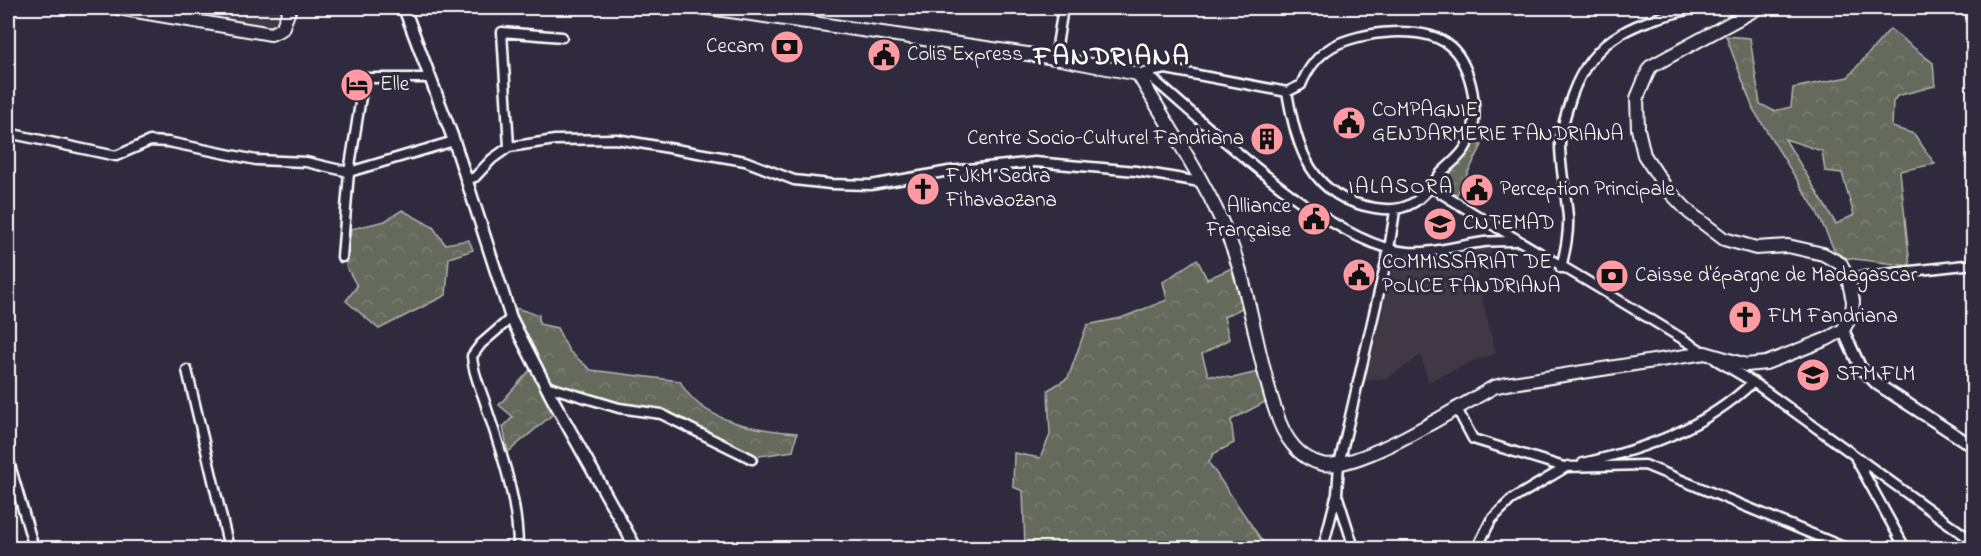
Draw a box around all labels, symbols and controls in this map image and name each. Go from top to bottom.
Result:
bank icon: Cecam [769,29,805,65]
place label: Cecam [706,32,764,62]
public building icon: Colis Express [866,37,902,73]
district label: FANDRIANA [1032,38,1190,77]
place label: Colis Express [907,40,1023,70]
hotel icon: Elle [339,67,375,103]
place label: Elle [380,70,410,100]
place label: COMPAGNIE GENDARMERIE FANDRIANA [1372,96,1624,150]
public building icon: COMPAGNIE GENDARMERIE FANDRIANA [1331,105,1367,141]
building icon: Centre Socio-Culturel Fandriana [1249,121,1285,157]
place label: Centre Socio-Culturel Fandriana [967,124,1244,154]
place label: FJKM Sedra Fihavaozana [945,162,1057,216]
church icon: FJKM Sedra Fihavaozana [905,171,941,207]
district label: IALASORA [1348,172,1454,204]
public building icon: Perception Principale [1459,172,1495,208]
place label: Perception Principale [1500,175,1675,205]
place label: Alliance Française [1205,192,1292,246]
public building icon: Alliance Française [1296,201,1332,237]
school or university icon: CNTEMAD [1422,206,1458,242]
place label: CNTEMAD [1463,209,1555,239]
place label: COMMISSARIAT DE POLICE FANDRIANA [1382,248,1560,302]
public building icon: COMMISSARIAT DE POLICE FANDRIANA [1341,257,1377,293]
bank icon: Caisse d'épargne de Madagascar [1594,258,1630,294]
place label: Caisse d'épargne de Madagascar [1635,261,1918,293]
church icon: FLM Fandriana [1727,299,1763,335]
place label: FLM Fandriana [1767,302,1898,332]
school or university icon: SFM FLM [1795,357,1831,393]
place label: SFM FLM [1836,360,1915,390]

